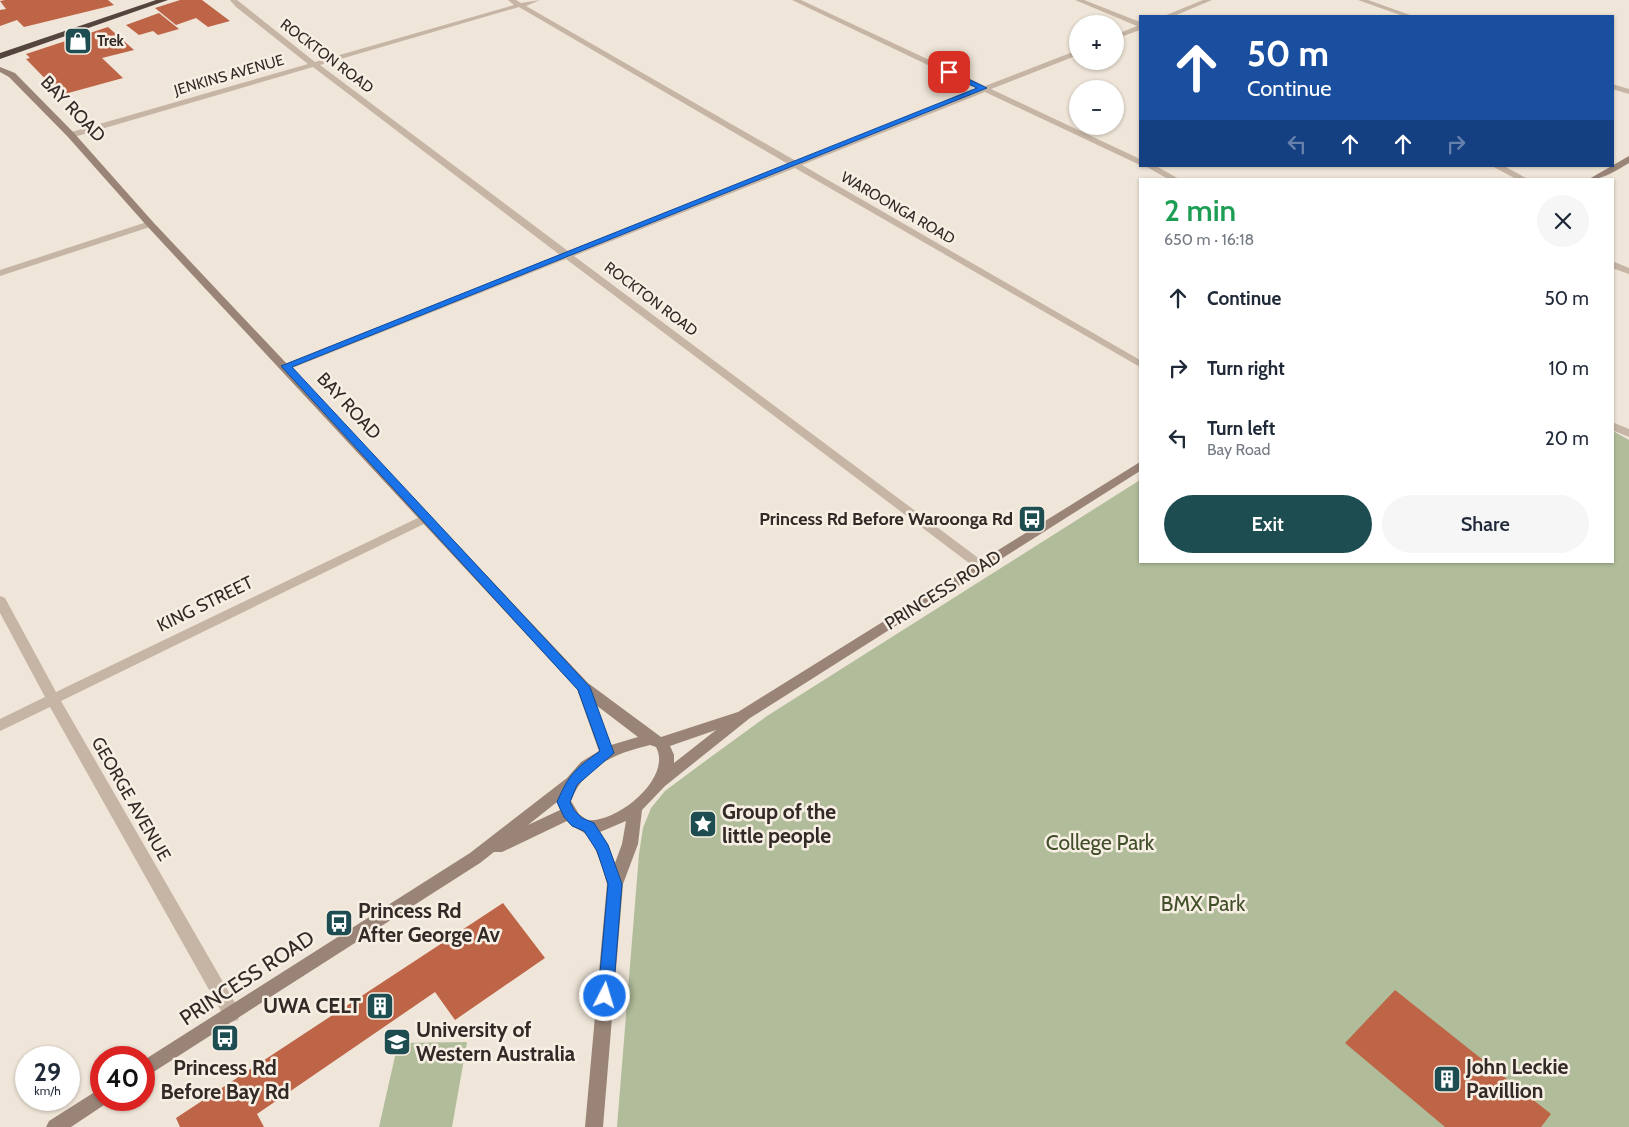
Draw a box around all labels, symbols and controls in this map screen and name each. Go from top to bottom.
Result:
street label: ROCKTON ROAD [277,15,377,97]
map controls [1069,15,1124,135]
button: + [1069,15,1124,70]
shop icon: Trek [63,26,93,56]
place label: Trek [97,32,125,50]
text: 50 m [1247,32,1329,75]
icon: ahead [1164,35,1229,100]
street label: JENKINS AVENUE [171,51,286,100]
pin [928,51,970,93]
icon: arrive [935,58,963,86]
street label: BAY ROAD [36,71,110,147]
text: Continue [1247,75,1332,102]
button: − [1069,80,1124,135]
icon: left [1283,130,1311,158]
icon: ahead [1336,130,1364,158]
icon: ahead [1389,130,1417,158]
icon: right [1442,130,1470,158]
street label: WAROONGA ROAD [838,168,958,248]
text: 2 min [1164,192,1236,229]
button: close [1537,195,1589,247]
text: 650 m · 16:18 [1164,230,1254,249]
street label: ROCKTON ROAD [601,258,701,340]
icon: ahead [1164,284,1192,312]
text: Continue [1207,287,1281,310]
text: 50 m [1545,287,1589,310]
icon: right [1164,354,1192,382]
text: Turn right [1207,357,1285,380]
text: 10 m [1549,357,1589,380]
street label: BAY ROAD [312,368,386,444]
text: Turn left [1207,417,1275,440]
icon: left [1164,424,1192,452]
text: 20 m [1545,427,1589,450]
text: Bay Road [1207,440,1270,459]
button: Exit [1164,495,1372,553]
button: Share [1382,495,1589,553]
bus stop icon: Princess Rd Before Waroonga Rd [1017,504,1047,534]
place label: Princess Rd Before Waroonga Rd [759,508,1013,530]
street label: PRINCESS ROAD [881,545,1005,635]
street label: KING STREET [153,571,257,637]
street label: GEORGE AVENUE [87,733,175,865]
place label: Group of the little people [722,799,836,848]
place icon: Group of the little people [688,809,718,839]
park label: College Park [1046,830,1155,855]
park label: BMX Park [1161,891,1246,916]
place label: Princess Rd After George Av [358,898,501,947]
bus stop icon: Princess Rd After George Av [324,908,354,938]
street label: PRINCESS ROAD [175,925,319,1030]
position arrow [578,969,630,1021]
building icon: UWA CELT [365,991,395,1021]
place label: UWA CELT [263,993,361,1018]
place label: University of Western Australia [416,1017,576,1066]
bus stop icon: Princess Rd Before Bay Rd [210,1023,240,1053]
school or university icon: University of Western Australia [382,1027,412,1057]
speed limit sign: 40 [90,1046,155,1111]
place label: John Leckie Pavillion [1465,1054,1568,1103]
place label: Princess Rd Before Bay Rd [160,1055,290,1104]
text: 29 [34,1057,61,1087]
building icon: John Leckie Pavillion [1432,1064,1462,1094]
text: km/h [34,1083,61,1098]

